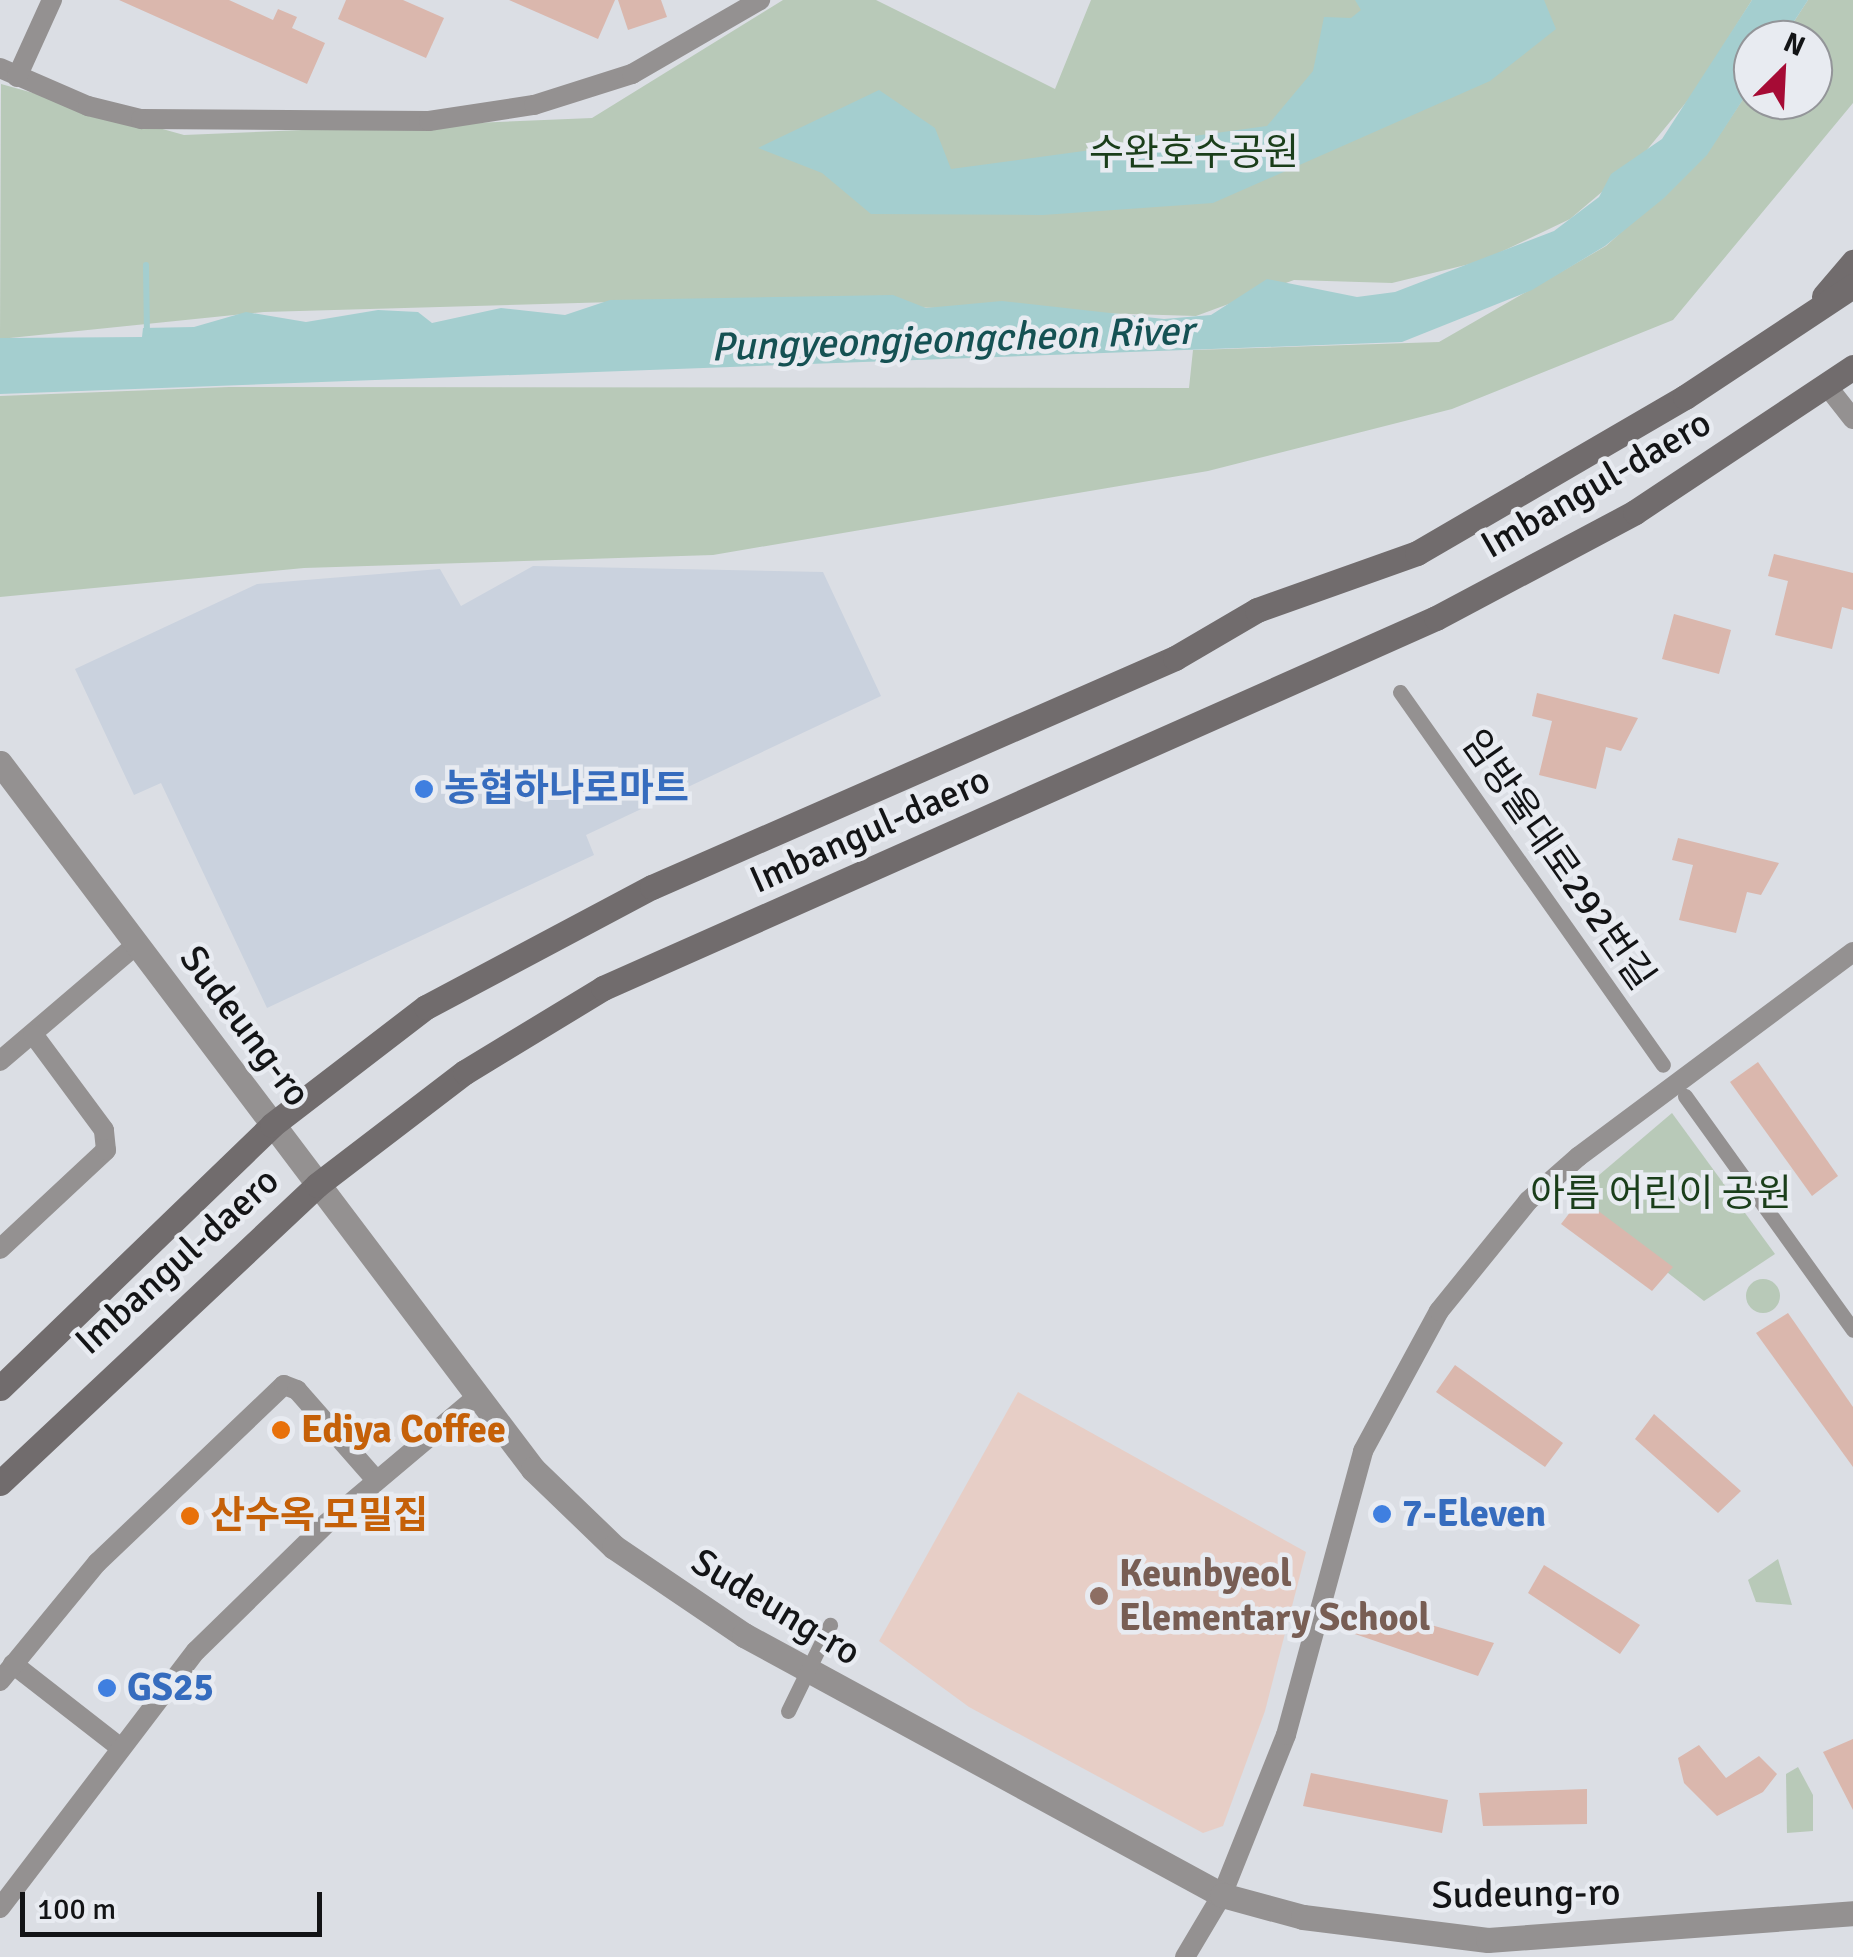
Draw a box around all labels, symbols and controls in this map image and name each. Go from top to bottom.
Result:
north arrow [1733,20,1833,120]
text: N [1779,25,1810,64]
park label: 수완호수공원 [1089,130,1299,176]
water label: Pungyeongjeongcheon River [710,307,1194,371]
street label: Imbangul-daero [1473,400,1719,568]
street label: 임방울대로292번길 [1451,721,1665,999]
street label: Imbangul-daero [743,757,997,903]
place label: 농협하나로마트 [444,766,689,812]
marker: 농협하나로마트 [413,778,435,800]
street label: Sudeung-ro [170,937,320,1115]
street label: Imbangul-daero [66,1158,288,1364]
park label: 아름 어린이 공원 [1530,1171,1792,1217]
place label: Ediya Coffee [301,1407,506,1453]
marker: Ediya Coffee [270,1419,292,1441]
place label: 7-Eleven [1402,1491,1546,1537]
place label: 산수옥 모밀집 [210,1493,428,1539]
marker: 7-Eleven [1371,1503,1393,1525]
marker: 산수옥 모밀집 [179,1505,201,1527]
street label: Sudeung-ro [683,1539,869,1675]
place label: Keunbyeol Elementary School [1119,1551,1430,1640]
marker: Keunbyeol Elementary School [1088,1585,1110,1607]
place label: GS25 [127,1665,214,1711]
marker: GS25 [96,1677,118,1699]
street label: Sudeung-ro [1431,1870,1621,1918]
scale bar [25,1872,328,1934]
text: 100 m [37,1891,116,1928]

